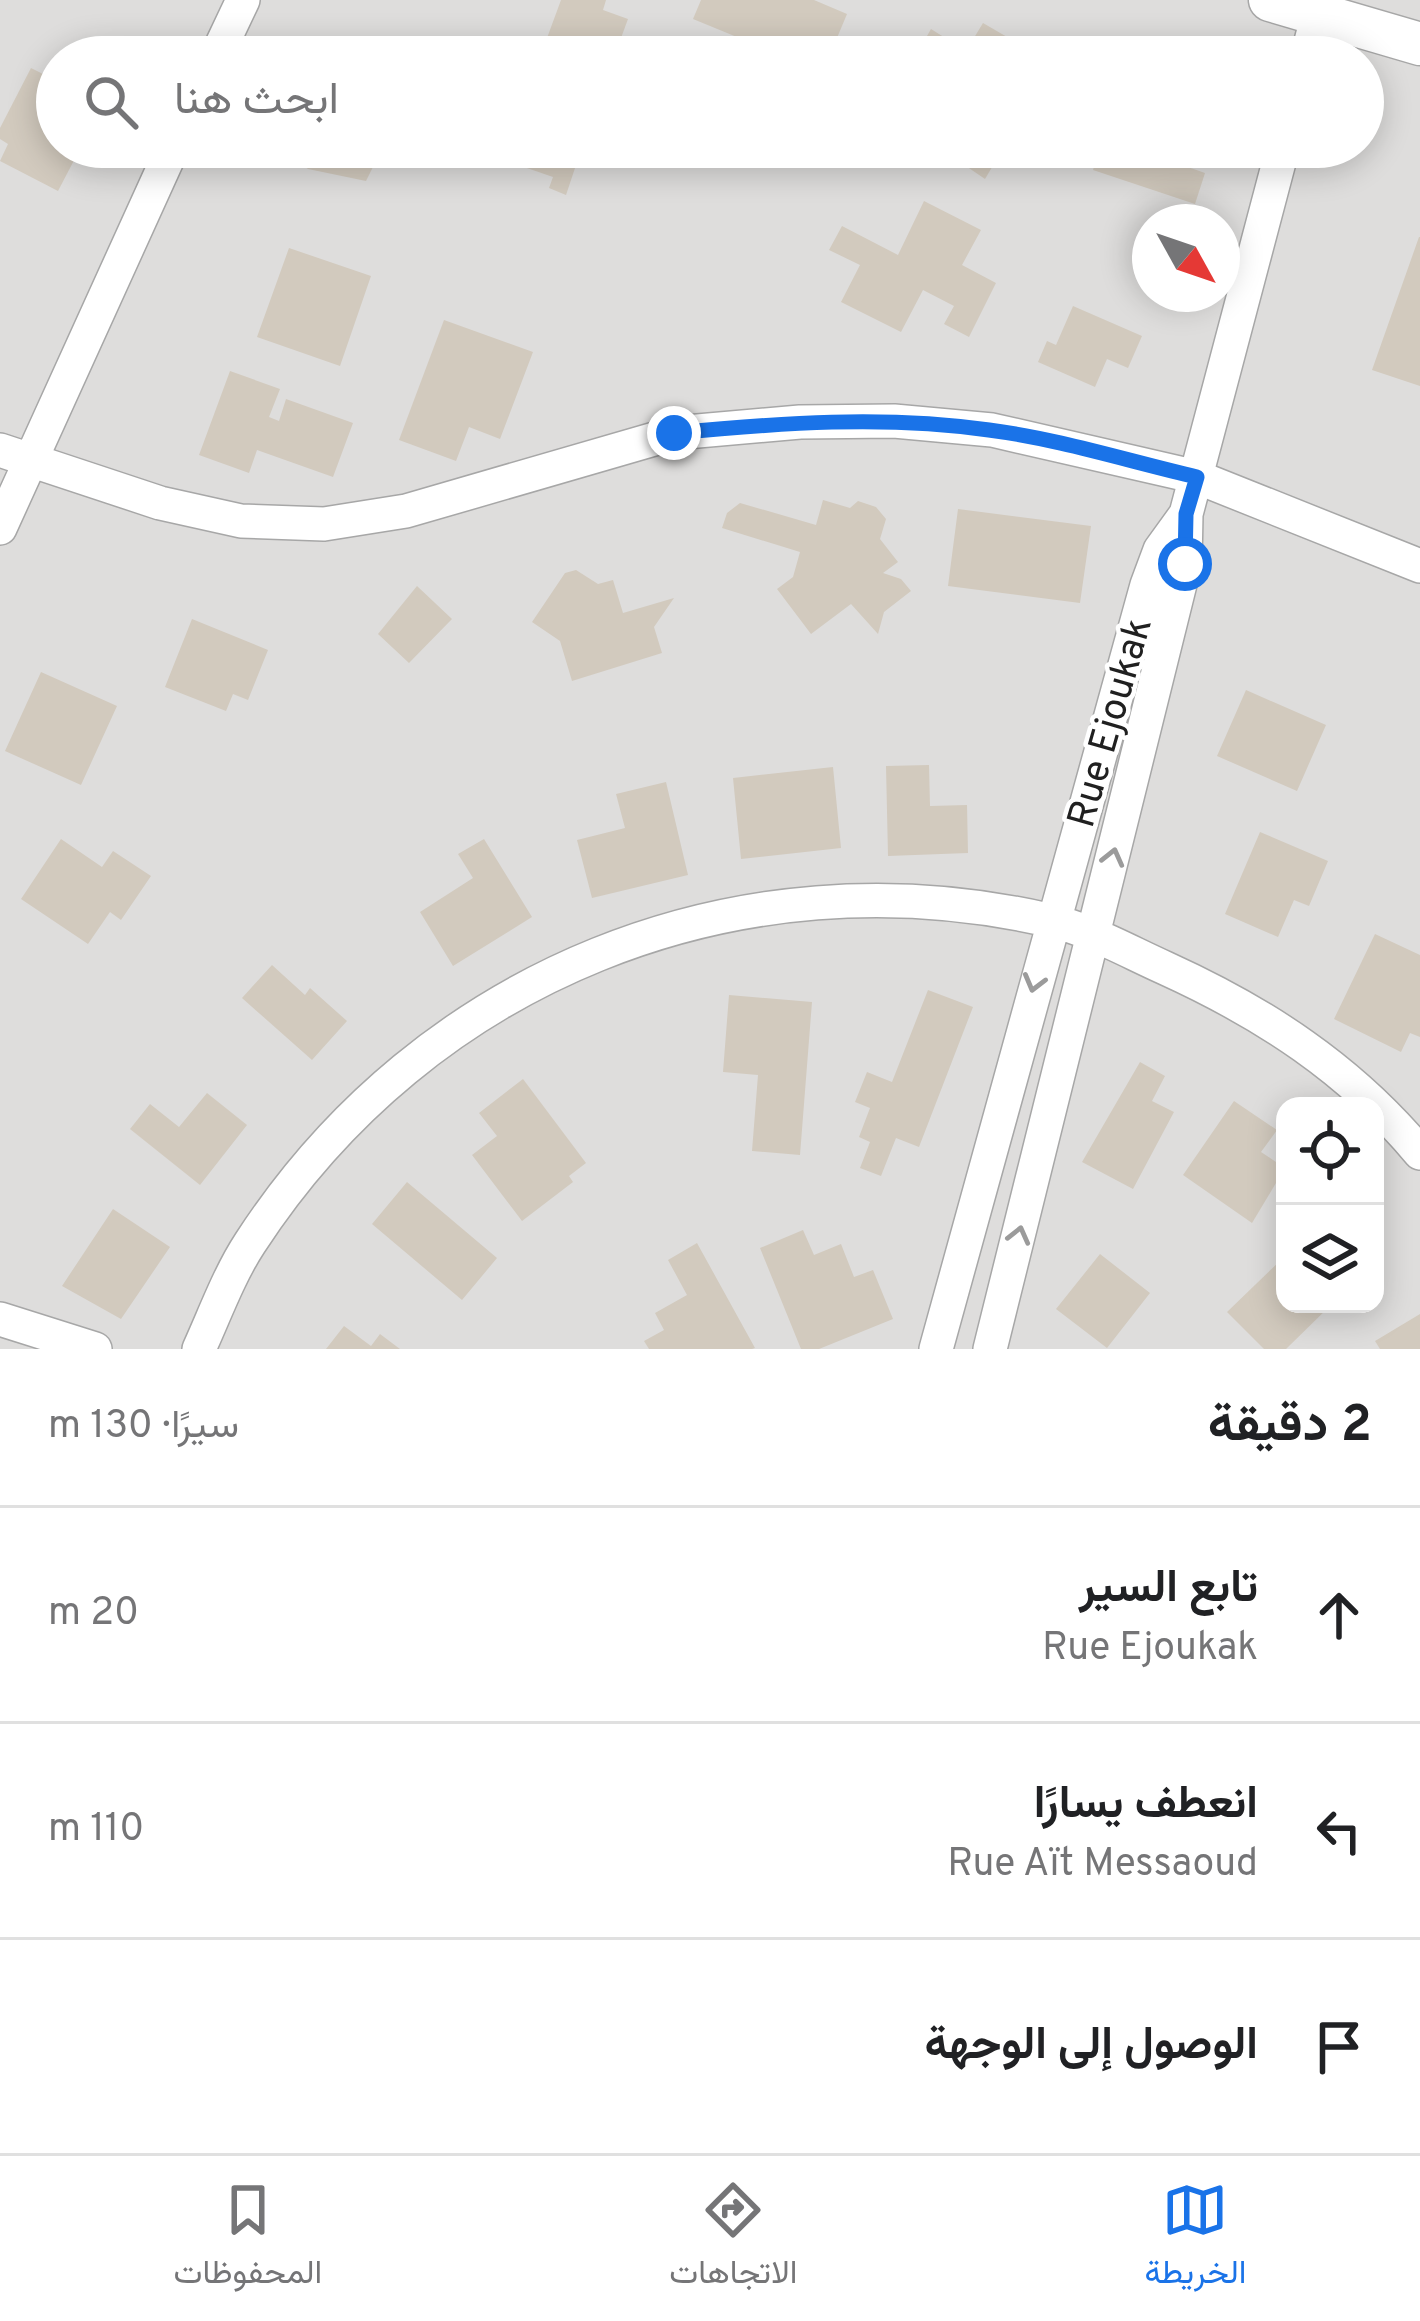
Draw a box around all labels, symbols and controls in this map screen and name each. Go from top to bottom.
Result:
search box [36,36,1384,168]
icon: search [78,69,144,135]
text: ابحث هنا [174,73,339,130]
north arrow [1132,204,1240,312]
route end [647,406,701,460]
route start [1158,537,1212,591]
street label: Rue Ejoukak [1059,613,1166,834]
one-way arrow [1099,847,1124,868]
one-way arrow [1023,972,1048,992]
map controls [1276,1097,1384,1313]
button: locate [1276,1097,1384,1205]
button: layers [1276,1205,1384,1313]
one-way arrow [1004,1226,1029,1246]
text: 2 دقيقة [1208,1395,1372,1460]
text: سيرًا · 130 m [48,1403,239,1452]
text: تابع السير [1079,1561,1258,1618]
icon: ahead [1306,1582,1372,1648]
text: 20 m [48,1590,139,1639]
text: Rue Ejoukak [1042,1625,1258,1674]
text: انعطف يسارًا [1034,1777,1258,1834]
icon: left [1306,1798,1372,1864]
text: 110 m [48,1806,144,1855]
text: Rue Aït Messaoud [947,1841,1258,1890]
icon: arrive [1306,2014,1372,2080]
text: الوصول إلى الوجهة [924,2018,1258,2075]
tab: المحفوظات [174,2177,322,2301]
tab: الاتجاهات [669,2177,797,2301]
tab: الخريطة [1144,2177,1246,2301]

